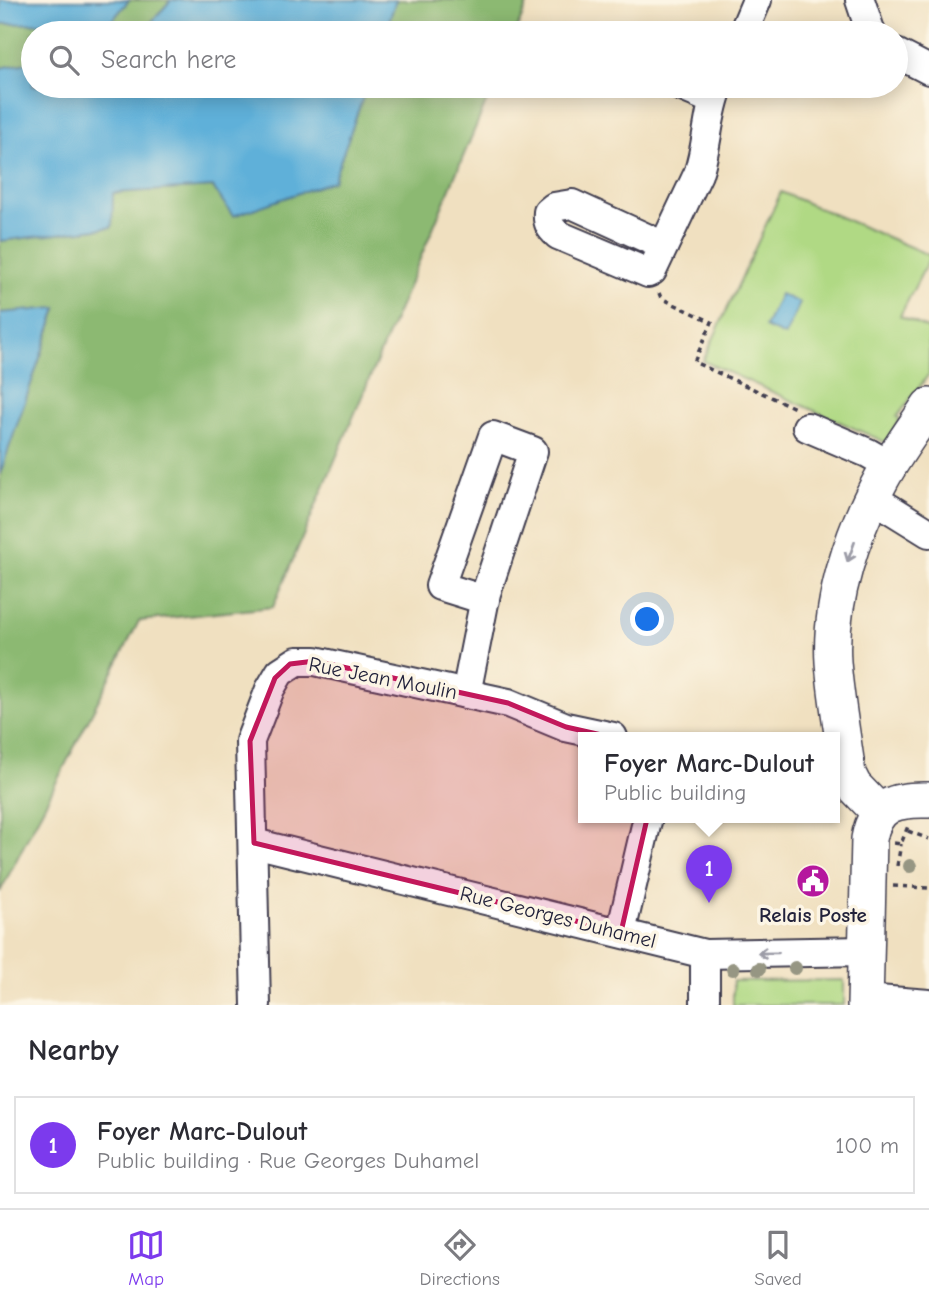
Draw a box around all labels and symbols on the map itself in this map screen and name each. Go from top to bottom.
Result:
one-way arrow [844,540,856,562]
your location [630,602,664,636]
street label: Rue Jean Moulin [307,652,459,704]
pin: 1 [686,845,732,903]
public building icon: Relais Poste [794,862,832,900]
street label: Rue Georges Duhamel [458,881,658,953]
place label: Relais Poste [759,903,867,927]
one-way arrow [757,946,780,960]

